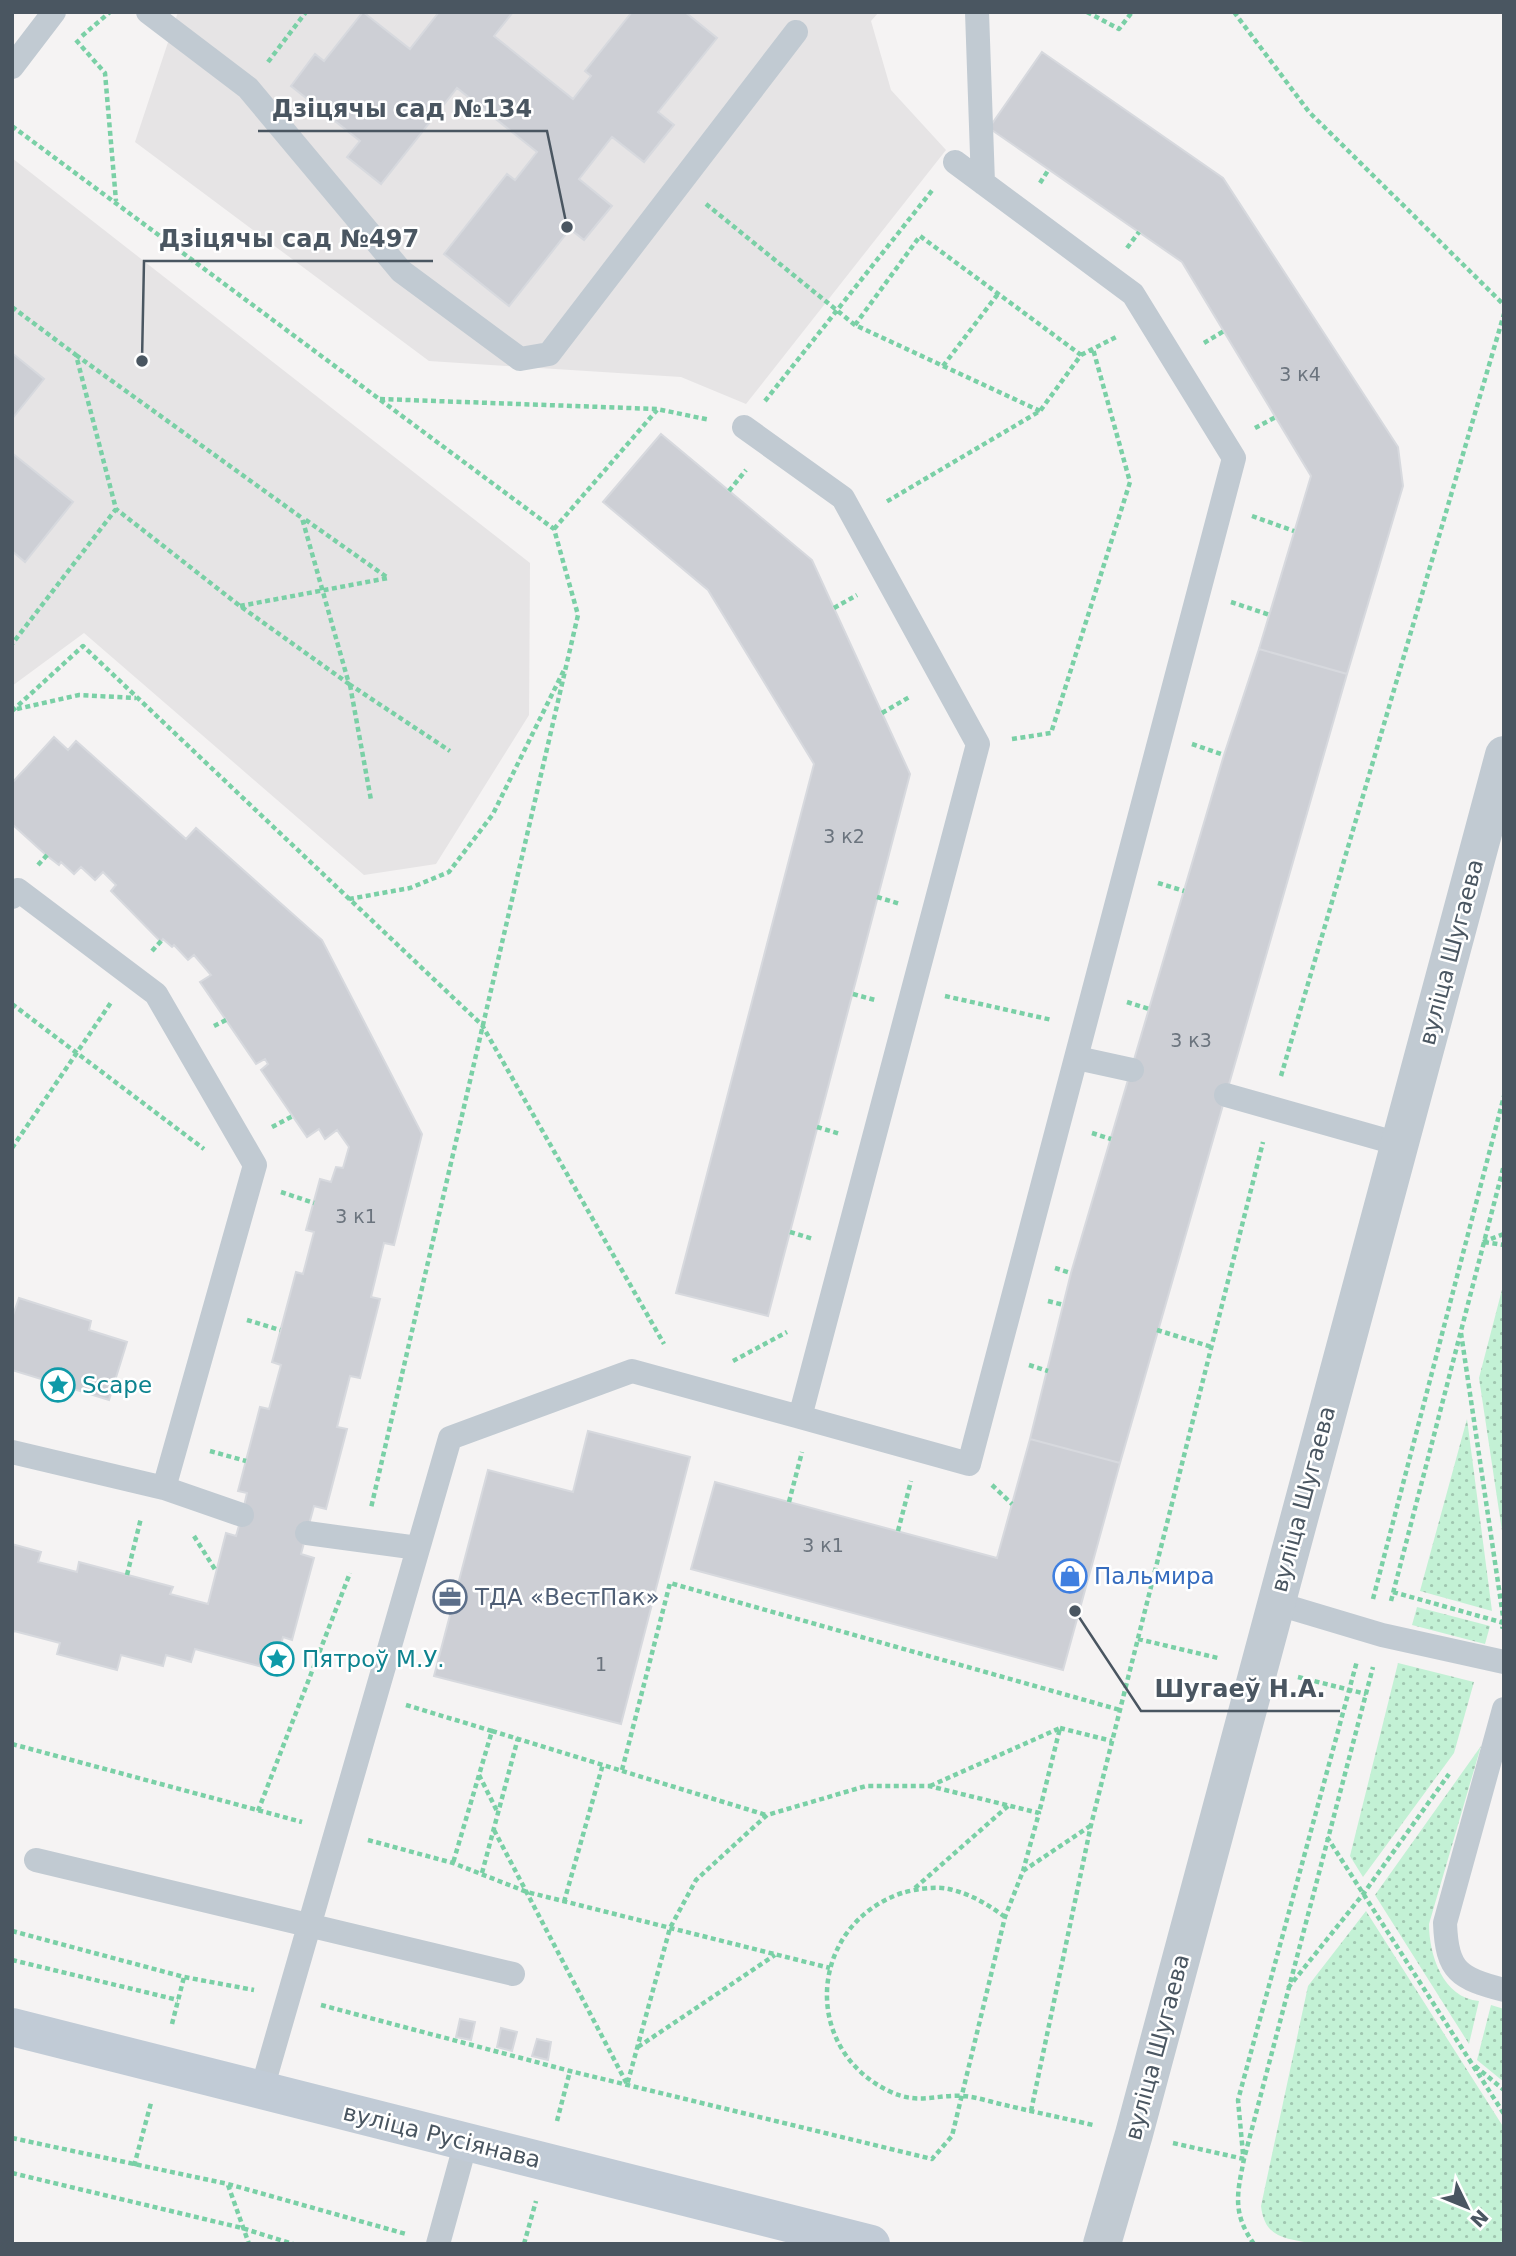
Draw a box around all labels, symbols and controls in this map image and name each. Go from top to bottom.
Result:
callout: Дзіцячы сад №134 [258,86,547,131]
text: Дзіцячы сад №134 [272,95,532,123]
callout: Дзіцячы сад №497 [144,216,433,261]
text: Дзіцячы сад №497 [159,225,419,253]
house number: 3 к4 [1279,363,1321,385]
house number: 3 к2 [823,825,865,847]
street label: вуліца Шугаева [1414,856,1488,1048]
house number: 3 к3 [1170,1029,1212,1051]
house number: 3 к1 [335,1205,377,1227]
place icon: Scape [39,1366,77,1404]
place label: Scape [82,1372,152,1398]
street label: вуліца Шугаева [1266,1403,1340,1595]
house number: 3 к1 [802,1534,844,1556]
shop icon: Пальмира [1051,1557,1089,1595]
place label: Пальмира [1094,1563,1215,1589]
office icon: ТДА «ВестПак» [431,1578,469,1616]
place label: ТДА «ВестПак» [474,1584,659,1610]
place icon: Пятроў М.У. [258,1640,296,1678]
place label: Пятроў М.У. [302,1646,445,1672]
house number: 1 [595,1653,607,1675]
callout: Шугаеў Н.А. [1141,1666,1340,1711]
text: Шугаеў Н.А. [1154,1675,1326,1703]
street label: вуліца Шугаева [1120,1951,1194,2143]
street label: вуліца Русіянава [341,2099,543,2173]
north arrow [1432,2172,1502,2242]
text: N [1466,2205,1493,2232]

